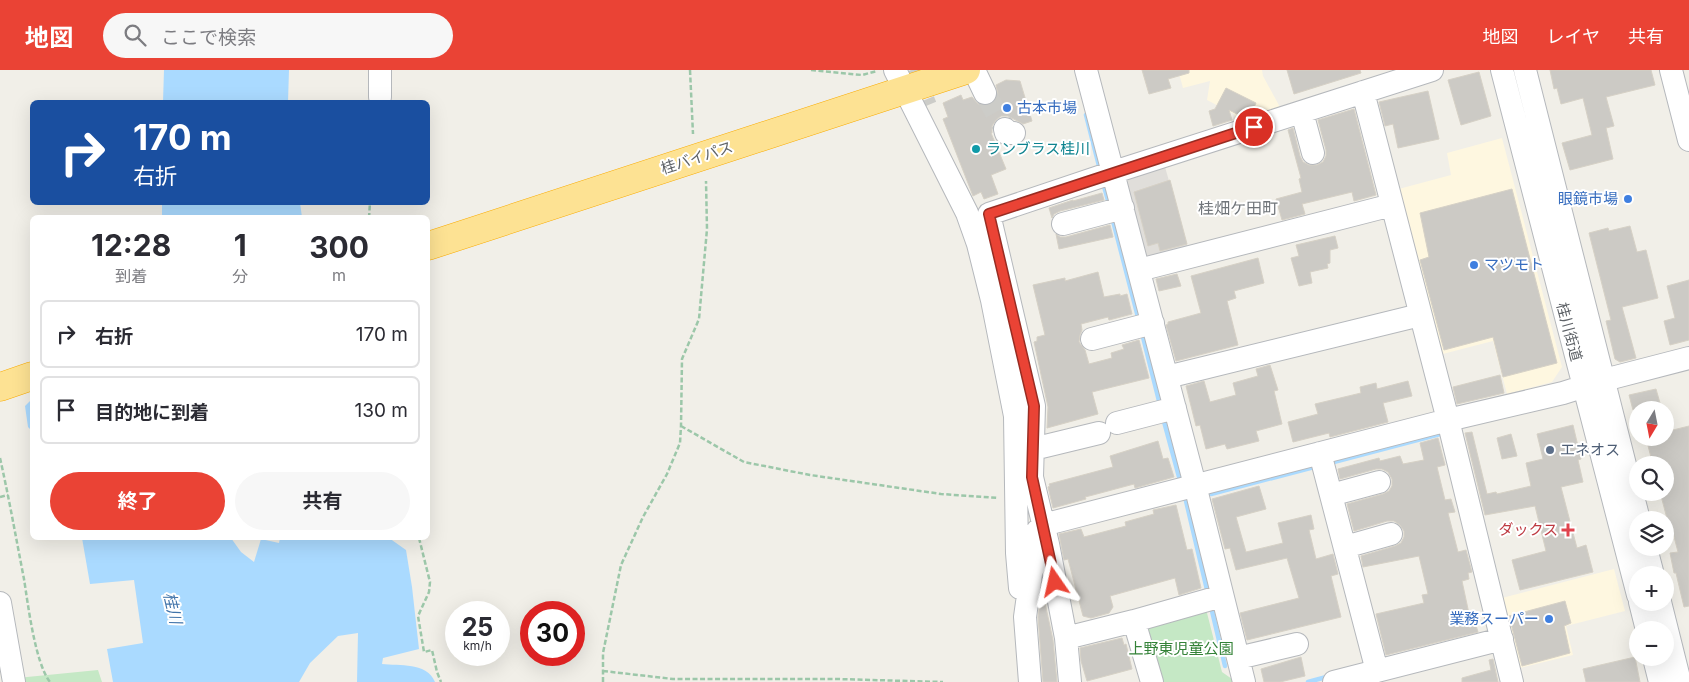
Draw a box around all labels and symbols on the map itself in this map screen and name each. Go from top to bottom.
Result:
place label: 古本市場 [1017,98,1077,117]
marker: 古本市場 [1001,102,1013,114]
pin [1233,106,1275,148]
street label: 桂バイパス [658,137,735,178]
place label: ランブラス桂川 [986,139,1090,158]
marker: ランブラス桂川 [970,143,982,155]
place label: 眼鏡市場 [1558,189,1618,208]
marker: 眼鏡市場 [1622,193,1634,205]
district label: 桂畑ケ田町 [1198,198,1278,218]
place label: マツモト [1484,255,1544,274]
marker: マツモト [1468,259,1480,271]
street label: 桂川街道 [1553,300,1586,363]
north arrow [1629,401,1674,446]
place label: エネオス [1560,440,1620,459]
marker: エネオス [1544,444,1556,456]
place label: ダックス [1498,520,1558,539]
marker: ダックス [1562,524,1574,536]
position arrow [1028,555,1080,607]
water label: 桂川 [160,590,187,628]
speed limit sign: 30 [520,601,585,666]
place label: 業務スーパー [1449,609,1539,628]
marker: 業務スーパー [1543,613,1555,625]
park label: 上野東児童公園 [1128,639,1234,658]

